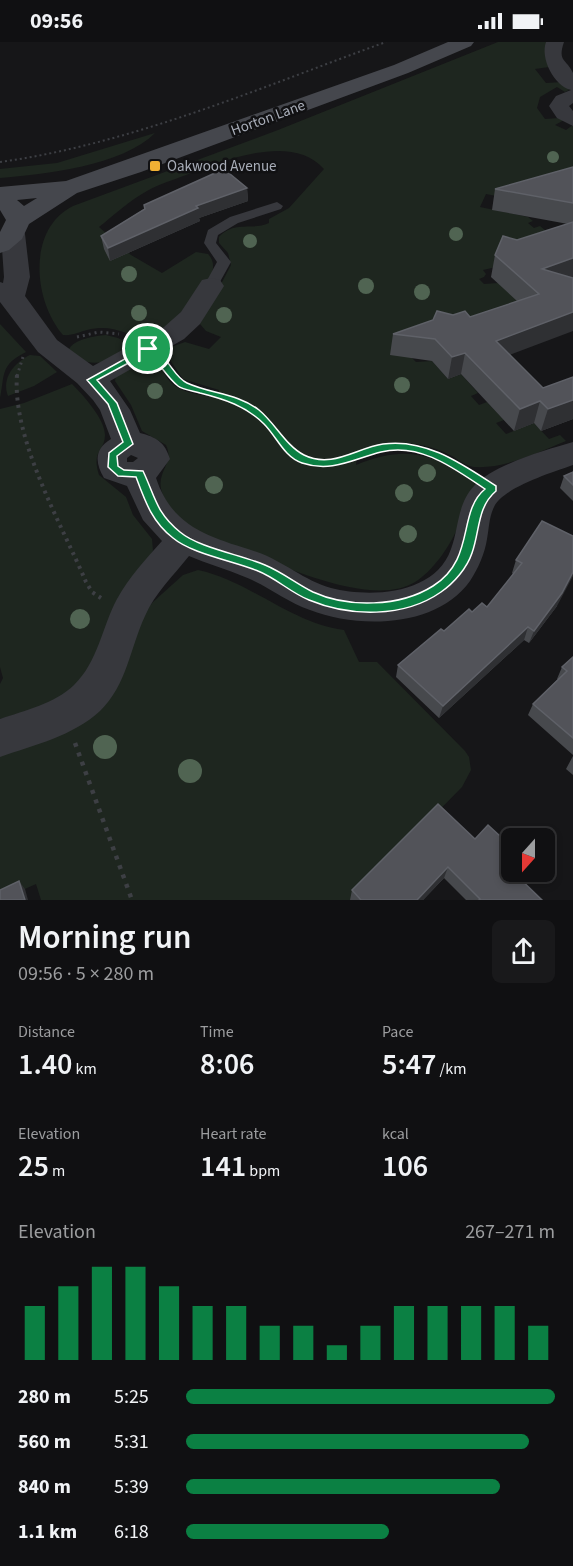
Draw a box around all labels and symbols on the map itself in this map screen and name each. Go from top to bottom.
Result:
street label: Horton Lane [228,95,308,141]
place label: Oakwood Avenue [167,156,277,177]
marker: Oakwood Avenue [148,159,162,173]
pin [122,323,173,374]
north arrow [501,828,555,882]

